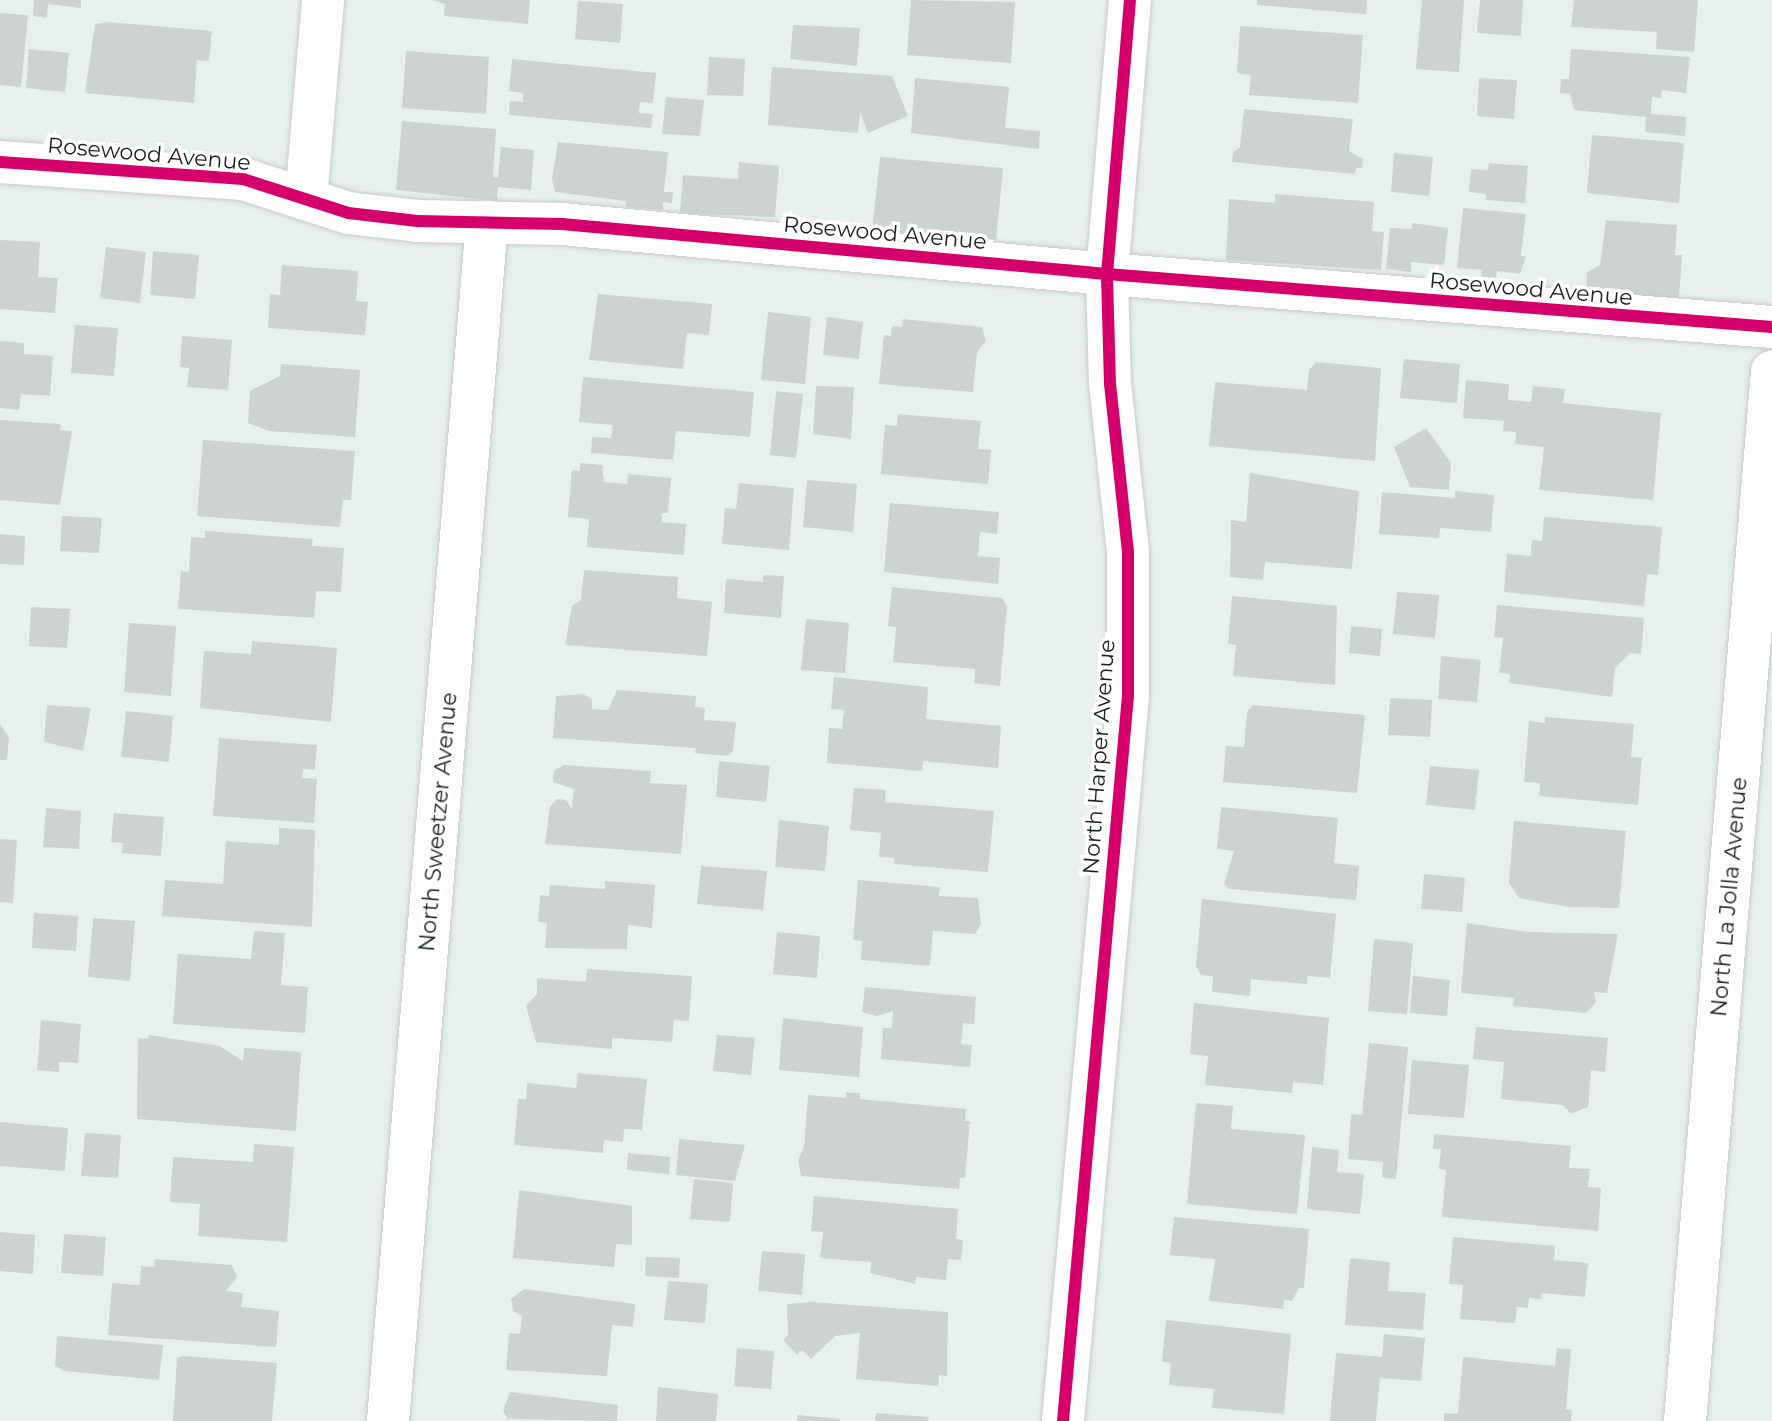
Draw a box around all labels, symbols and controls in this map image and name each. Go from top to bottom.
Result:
street label: Rosewood Avenue [46,132,252,176]
street label: Rosewood Avenue [782,211,988,255]
street label: Rosewood Avenue [1428,267,1634,311]
street label: North Harper Avenue [1078,638,1120,876]
street label: North Sweetzer Avenue [414,691,462,953]
street label: North La Jolla Avenue [1705,776,1753,1018]

